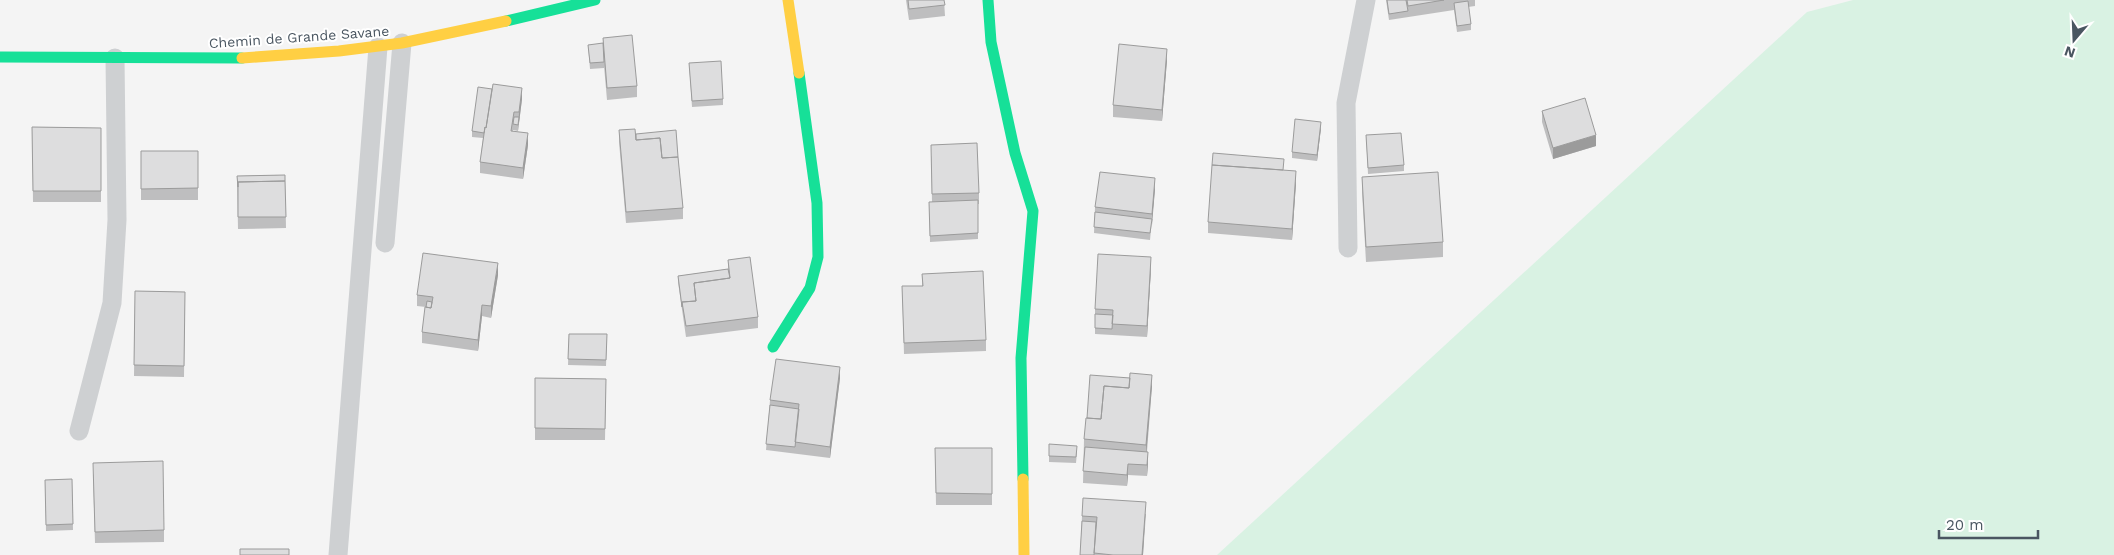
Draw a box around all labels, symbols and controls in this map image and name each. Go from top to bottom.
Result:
north arrow [2049,15,2099,65]
street label: Chemin de Grande Savane [208,23,390,51]
text: N [2062,43,2077,62]
scale bar [1939,508,2038,540]
text: 20 m [1946,516,1984,534]

